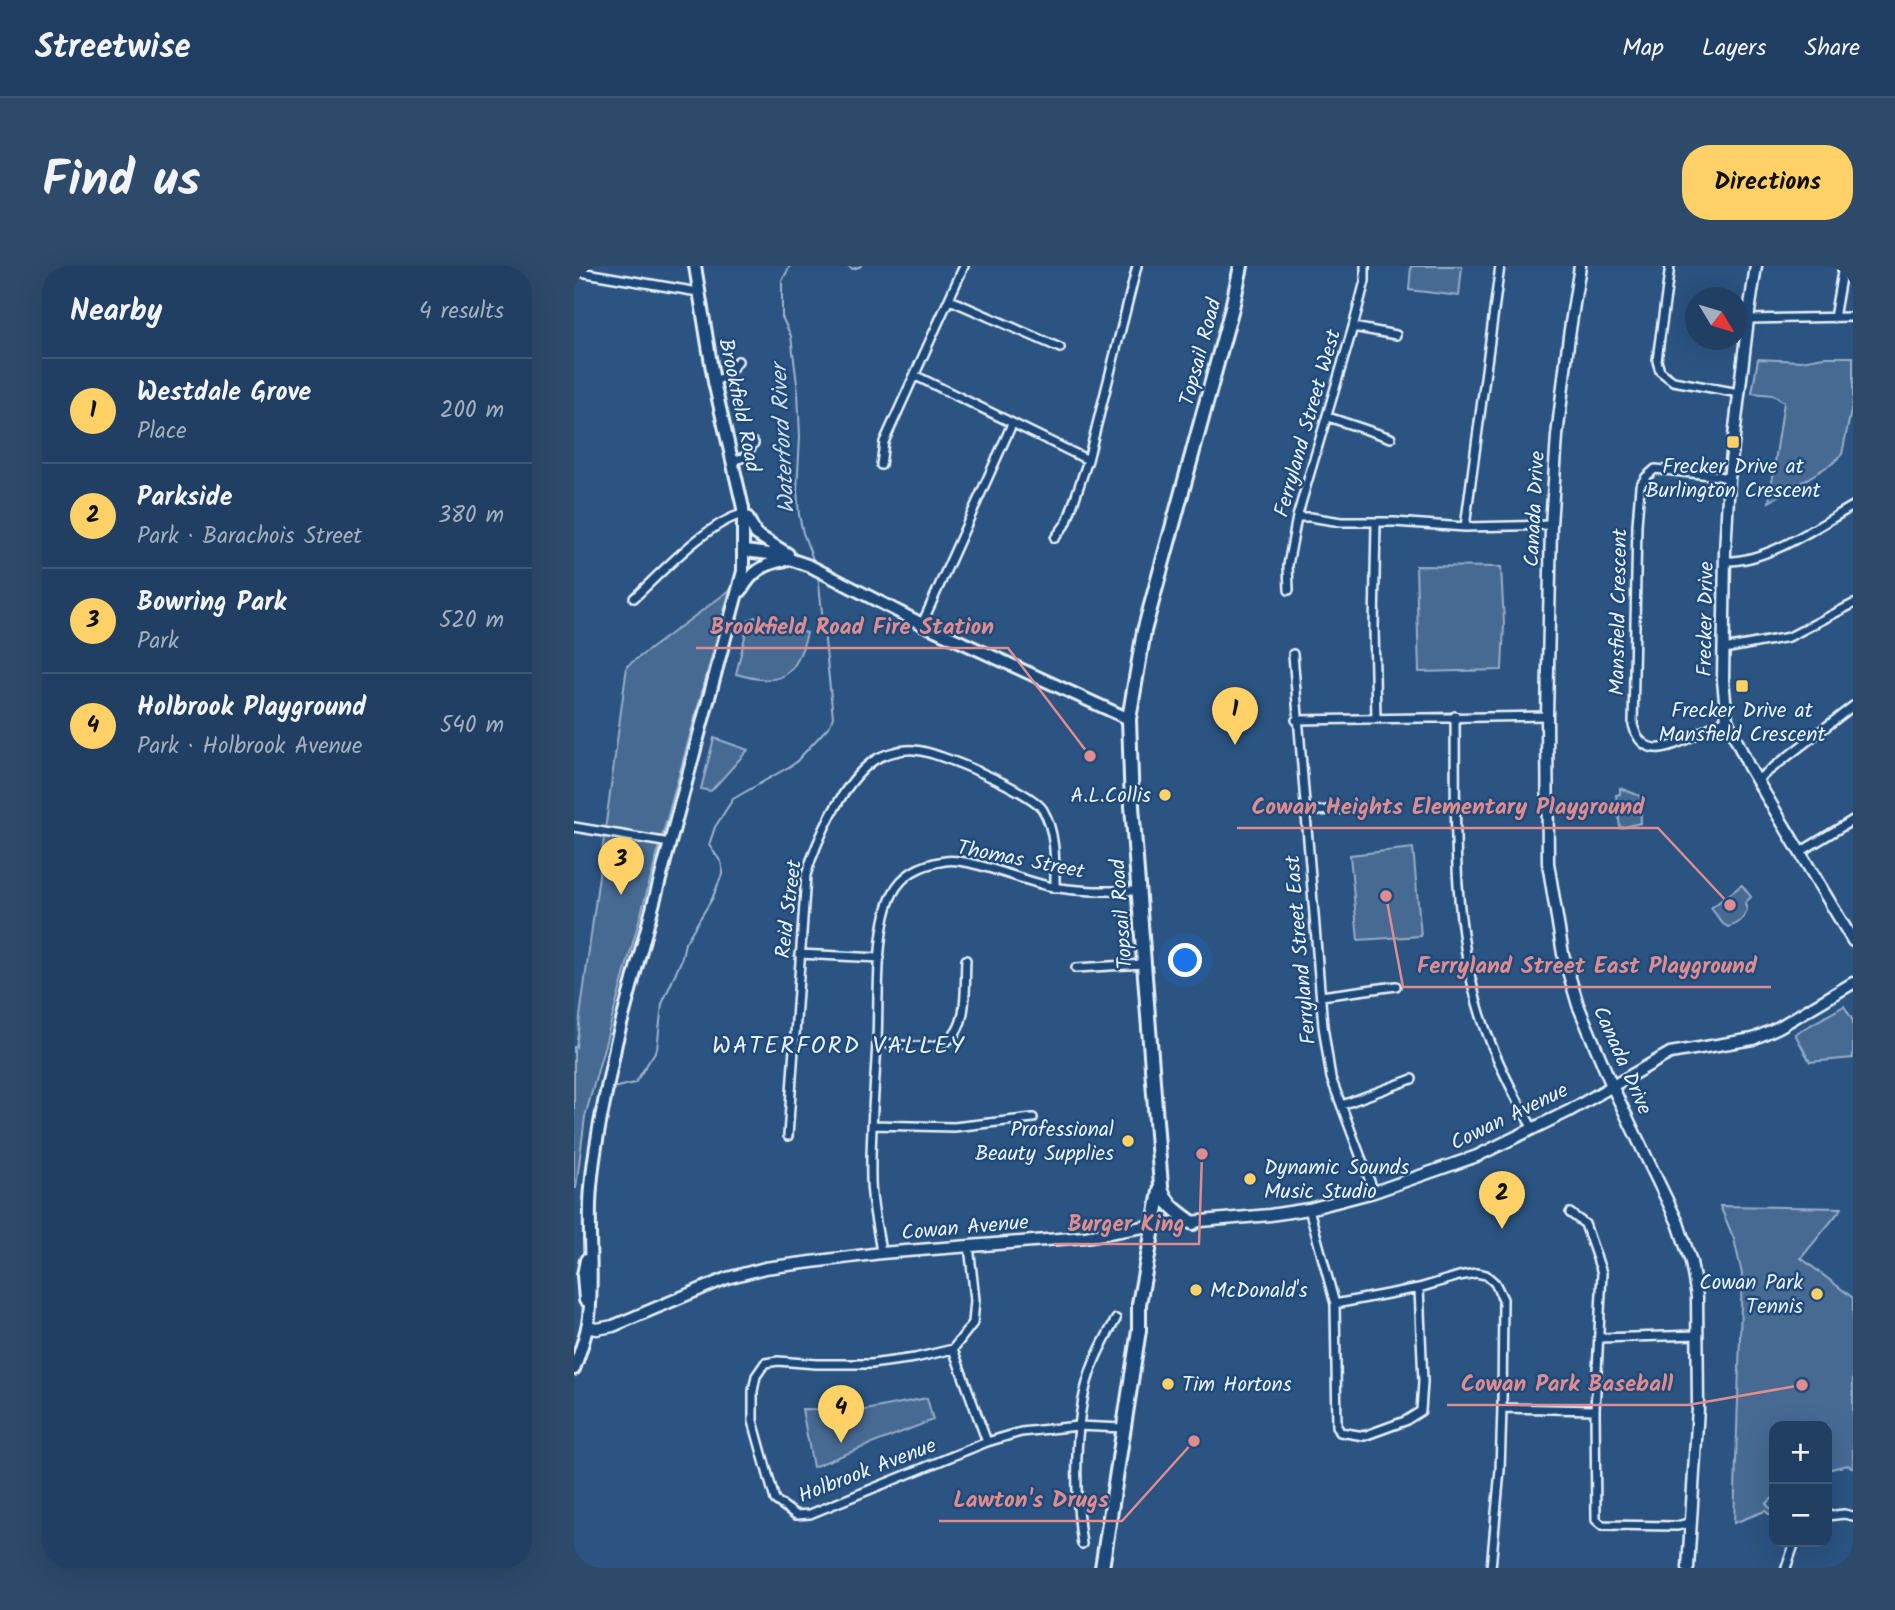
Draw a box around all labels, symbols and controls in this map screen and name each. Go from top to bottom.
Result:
text: Streetwise [35,22,191,75]
text: Map [1622,29,1664,68]
text: Layers [1702,29,1766,68]
text: Share [1804,29,1860,68]
text: Find us [42,143,200,221]
button: Directions [1682,145,1853,220]
north arrow [1685,287,1748,350]
text: Nearby [70,288,162,336]
text: 4 results [419,294,504,330]
street label: Topsail Road [1171,294,1232,410]
street label: Ferryland Street West [1266,325,1351,521]
street label: Brookfield Road [708,335,769,476]
water label: Waterford River [762,359,806,515]
text: Westdale Grove [137,372,311,414]
text: 1 [90,393,96,429]
text: 200 m [440,393,504,429]
text: Place [137,414,187,450]
marker: Frecker Drive at Burlington Crescent [1725,434,1741,450]
street label: Canada Drive [1516,450,1555,568]
place label: Frecker Drive at Burlington Crescent [1645,451,1821,508]
text: Parkside [137,477,232,519]
text: 2 [86,498,100,534]
text: 380 m [438,498,504,534]
text: Park · Barachois Street [137,519,362,555]
street label: Mansfield Crescent [1602,527,1637,696]
street label: Frecker Drive [1689,561,1724,677]
text: Bowring Park [137,582,286,624]
text: 3 [87,603,99,639]
text: 520 m [439,603,504,639]
callout: Brookfield Road Fire Station [696,604,1008,648]
text: Brookfield Road Fire Station [710,610,994,646]
text: Park [137,624,179,660]
marker: Frecker Drive at Mansfield Crescent [1734,678,1750,694]
text: Holbrook Playground [137,687,366,729]
pin: 1 [1212,687,1258,745]
place label: Frecker Drive at Mansfield Crescent [1658,695,1826,752]
text: 4 [87,708,99,744]
text: 540 m [440,708,504,744]
text: Park · Holbrook Avenue [137,729,362,765]
place label: A.L.Collis [1070,780,1151,813]
callout: Cowan Heights Elementary Playground [1237,784,1658,828]
marker: A.L.Collis [1157,787,1173,803]
text: Cowan Heights Elementary Playground [1251,790,1645,826]
street label: Thomas Street [954,832,1088,889]
pin: 3 [598,837,644,895]
street label: Ferryland Street East [1277,853,1326,1046]
street label: Reid Street [767,857,812,960]
street label: Topsail Road [1102,857,1143,970]
your location [1168,943,1202,977]
callout: Ferryland Street East Playground [1403,943,1771,987]
text: Ferryland Street East Playground [1417,949,1758,985]
street label: Canada Drive [1583,1001,1661,1121]
district label: WATERFORD VALLEY [712,1027,966,1066]
street label: Cowan Avenue [1445,1074,1575,1160]
place label: Professional Beauty Supplies [975,1114,1114,1171]
marker: Professional Beauty Supplies [1120,1133,1136,1149]
place label: Dynamic Sounds Music Studio [1264,1152,1409,1209]
marker: Dynamic Sounds Music Studio [1242,1171,1258,1187]
pin: 2 [1479,1171,1525,1229]
callout: Burger King [1054,1200,1199,1244]
street label: Cowan Avenue [900,1206,1031,1250]
text: Burger King [1068,1207,1184,1243]
place label: Cowan Park Tennis [1699,1267,1803,1324]
place label: McDonald's [1210,1275,1308,1308]
marker: McDonald's [1188,1282,1204,1298]
marker: Cowan Park Tennis [1809,1286,1825,1302]
callout: Cowan Park Baseball [1447,1361,1688,1405]
text: Cowan Park Baseball [1461,1367,1674,1403]
place label: Tim Hortons [1182,1369,1292,1402]
marker: Tim Hortons [1160,1376,1176,1392]
pin: 4 [818,1385,864,1443]
map controls [1769,1421,1832,1547]
button: + [1769,1421,1832,1484]
street label: Holbrook Avenue [794,1430,942,1513]
callout: Lawton's Drugs [939,1477,1122,1521]
text: Lawton's Drugs [953,1483,1109,1519]
button: − [1769,1484,1832,1547]

